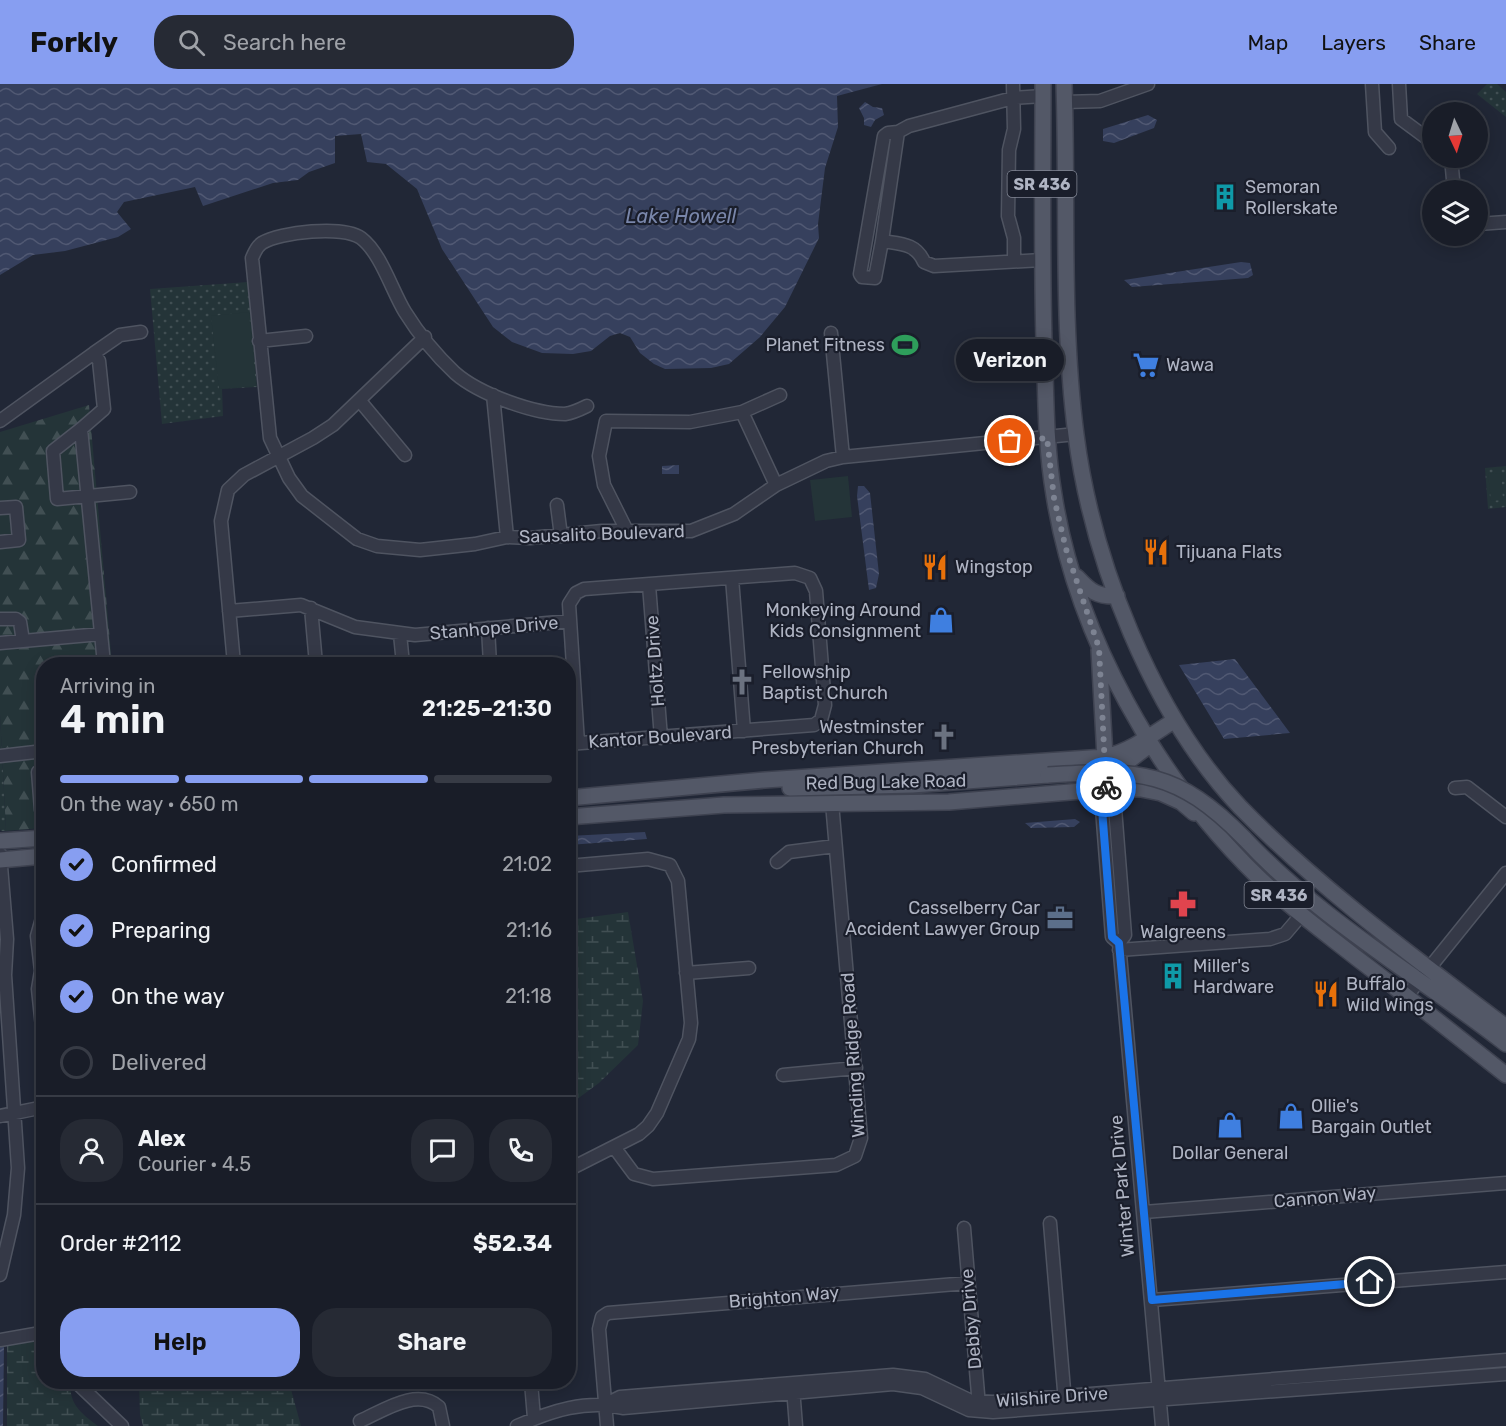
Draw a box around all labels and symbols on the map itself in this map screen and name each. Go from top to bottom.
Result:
north arrow [1422,102,1488,168]
road number: SR 436 [1008,171,1076,197]
place label: Semoran Rollerskate [1245,176,1338,219]
building icon: Semoran Rollerskate [1210,182,1240,212]
water label: Lake Howell [626,204,738,228]
sports icon: Planet Fitness [890,330,920,360]
place label: Planet Fitness [766,334,885,356]
callout: Verizon [956,339,1064,381]
supermarket icon: Wawa [1131,350,1161,380]
place label: Wawa [1166,354,1214,376]
pin [984,415,1035,466]
street label: Sausalito Boulevard [519,520,685,548]
restaurant icon: Tijuana Flats [1141,537,1171,567]
place label: Tijuana Flats [1176,541,1282,563]
restaurant icon: Wingstop [920,552,950,582]
place label: Wingstop [955,556,1033,578]
place label: Monkeying Around Kids Consignment [766,599,921,642]
shop icon: Monkeying Around Kids Consignment [926,605,956,635]
street label: Stanhope Drive [429,611,559,645]
street label: Holtz Drive [641,615,669,707]
place label: Fellowship Baptist Church [762,661,888,704]
church icon: Fellowship Baptist Church [727,667,757,697]
place label: Westminster Presbyterian Church [751,716,924,759]
street label: Kantor Boulevard [587,721,733,753]
church icon: Westminster Presbyterian Church [929,722,959,752]
courier [1076,757,1136,817]
street label: Red Bug Lake Road [805,770,967,794]
road number: SR 436 [1244,882,1314,908]
pharmacy icon: Walgreens [1168,889,1198,919]
place label: Casselberry Car Accident Lawyer Group [845,897,1040,940]
office icon: Casselberry Car Accident Lawyer Group [1045,903,1075,933]
place label: Walgreens [1140,921,1226,943]
place label: Miller's Hardware [1193,955,1274,998]
building icon: Miller's Hardware [1158,961,1188,991]
street label: Winding Ridge Road [836,972,870,1138]
place label: Buffalo Wild Wings [1346,973,1434,1016]
restaurant icon: Buffalo Wild Wings [1311,979,1341,1009]
place label: Ollie's Bargain Outlet [1311,1095,1431,1138]
shop icon: Ollie's Bargain Outlet [1276,1101,1306,1131]
shop icon: Dollar General [1215,1110,1245,1140]
street label: Winter Park Drive [1105,1114,1139,1258]
place label: Dollar General [1172,1142,1288,1164]
street label: Cannon Way [1273,1182,1377,1212]
pin [1344,1256,1395,1307]
street label: Debby Drive [956,1268,986,1370]
street label: Brighton Way [728,1281,840,1313]
street label: Wilshire Drive [995,1382,1109,1412]

